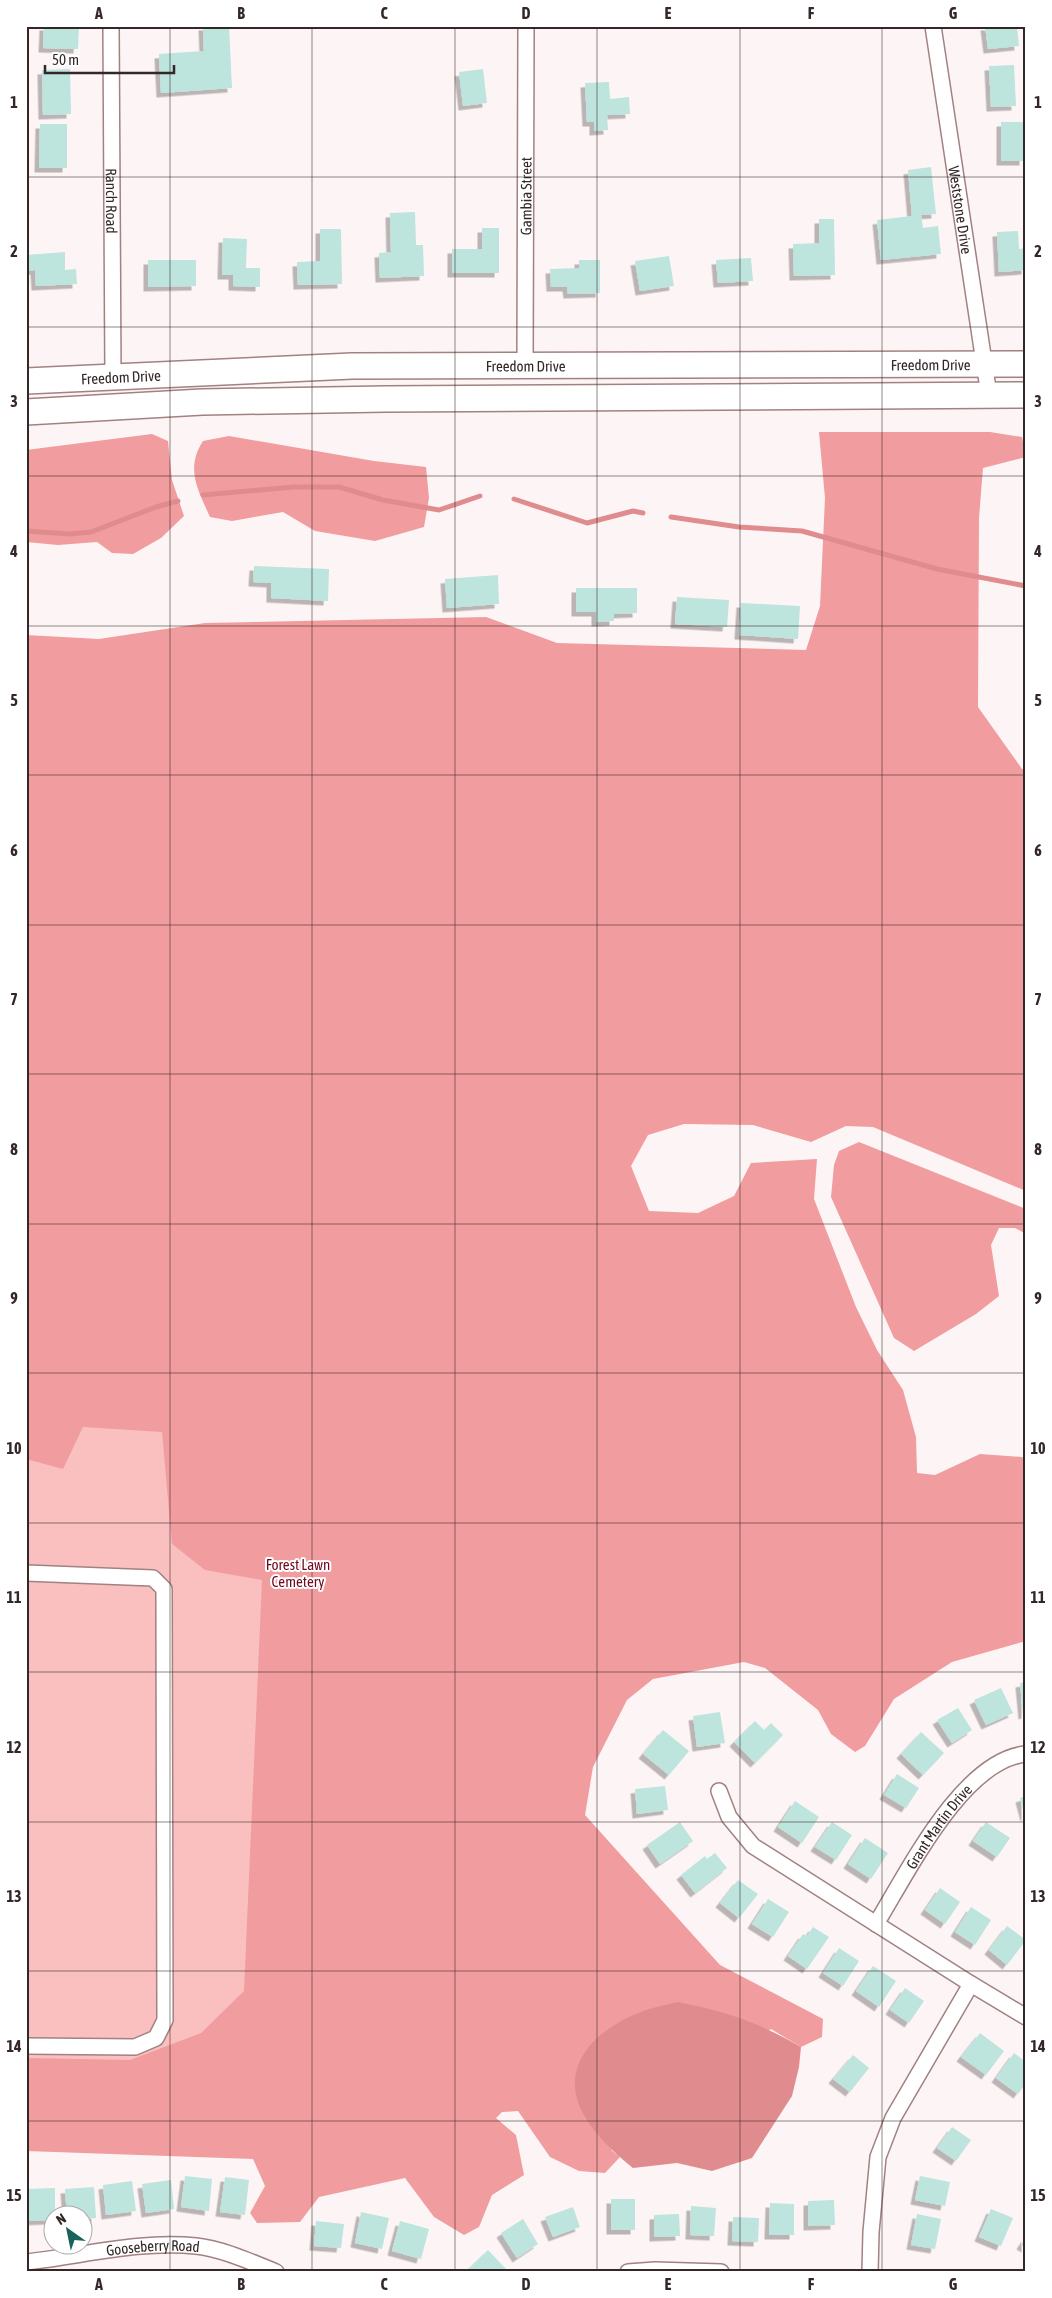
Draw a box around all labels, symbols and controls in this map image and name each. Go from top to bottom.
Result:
text: A [94,4,103,22]
text: B [237,4,245,22]
text: C [380,4,388,22]
text: D [522,4,531,22]
text: E [665,4,672,22]
text: F [808,4,815,22]
text: G [949,4,958,22]
scale bar [45,42,174,74]
text: 50 m [52,51,79,68]
text: 1 [10,93,18,111]
text: 1 [1034,93,1042,111]
street label: Gambia Street [517,157,534,235]
street label: Weststone Drive [946,165,976,255]
street label: Ranch Road [103,168,121,234]
text: 2 [10,242,18,260]
text: 2 [1034,242,1042,260]
street label: Freedom Drive [891,356,971,373]
street label: Freedom Drive [486,357,566,374]
street label: Freedom Drive [81,366,161,387]
text: 3 [10,392,18,410]
text: 3 [1034,392,1042,410]
text: 4 [9,542,18,560]
text: 4 [1033,542,1042,560]
text: 5 [10,691,18,709]
text: 5 [1034,691,1042,709]
text: 6 [10,841,18,859]
text: 6 [1034,841,1042,859]
text: 7 [10,990,18,1008]
text: 7 [1034,990,1042,1008]
text: 8 [10,1140,18,1158]
text: 8 [1034,1140,1042,1158]
text: 9 [10,1289,18,1307]
text: 9 [1034,1289,1042,1307]
text: 10 [6,1439,22,1457]
text: 10 [1030,1439,1046,1457]
park label: Forest Lawn Cemetery [266,1556,330,1590]
text: 11 [6,1588,22,1606]
text: 11 [1030,1588,1046,1606]
text: 12 [6,1738,22,1756]
text: 12 [1030,1738,1046,1756]
street label: Grant Martin Drive [902,1780,975,1872]
text: 13 [6,1887,22,1905]
text: 13 [1030,1887,1046,1905]
text: 14 [6,2037,22,2055]
text: 14 [1030,2037,1046,2055]
text: 15 [6,2186,22,2204]
text: 15 [1030,2186,1046,2204]
north arrow [42,2206,92,2256]
text: N [53,2210,69,2228]
street label: Gooseberry Road [105,2236,201,2259]
text: A [94,2275,103,2293]
text: B [237,2275,245,2293]
text: C [380,2275,388,2293]
text: D [522,2275,531,2293]
text: E [665,2275,672,2293]
text: F [808,2275,815,2293]
text: G [949,2275,958,2293]

